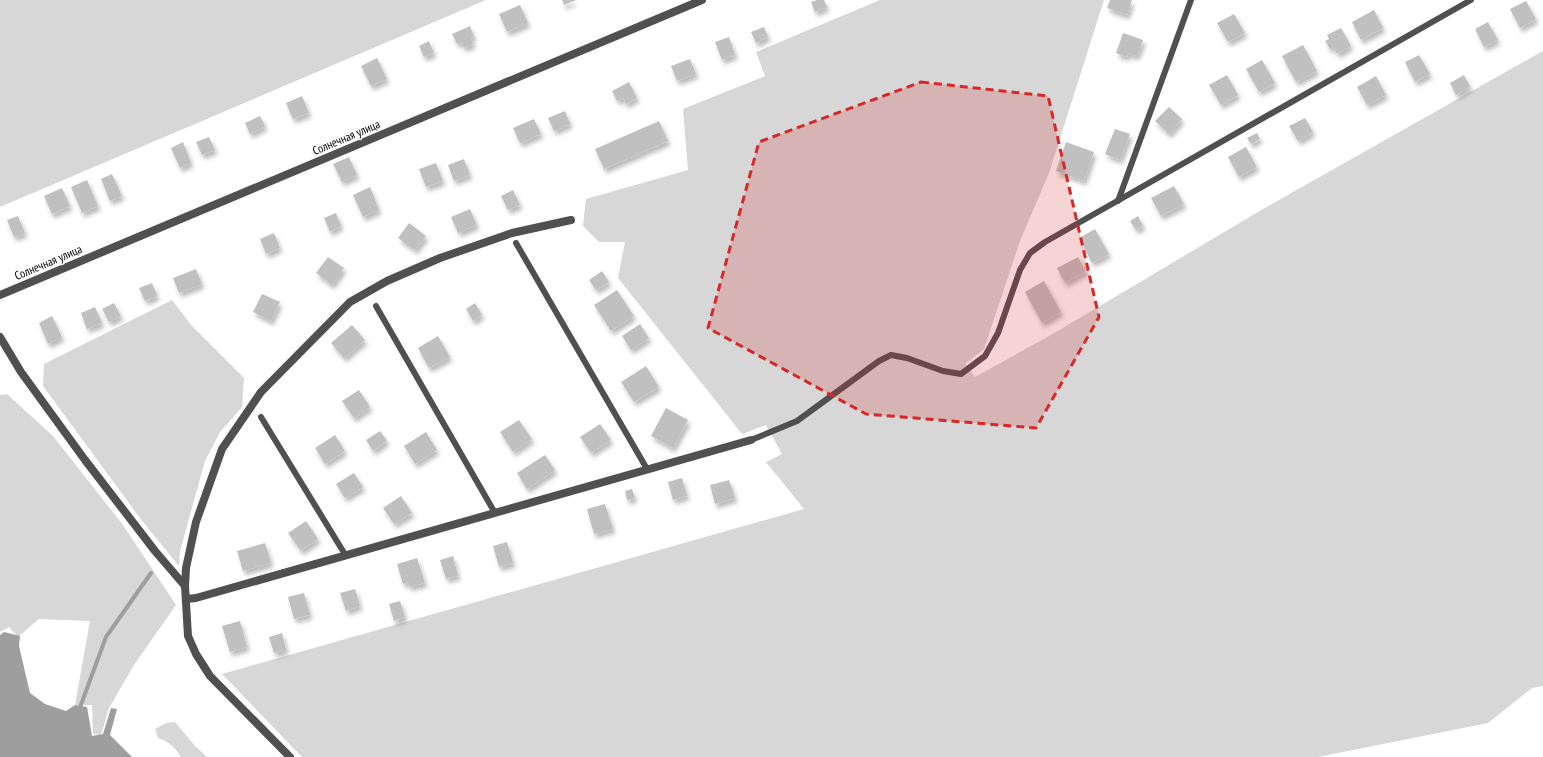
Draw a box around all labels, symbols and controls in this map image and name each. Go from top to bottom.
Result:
street label: Солнечная улица [310,116,382,158]
street label: Солнечная улица [12,241,84,283]

